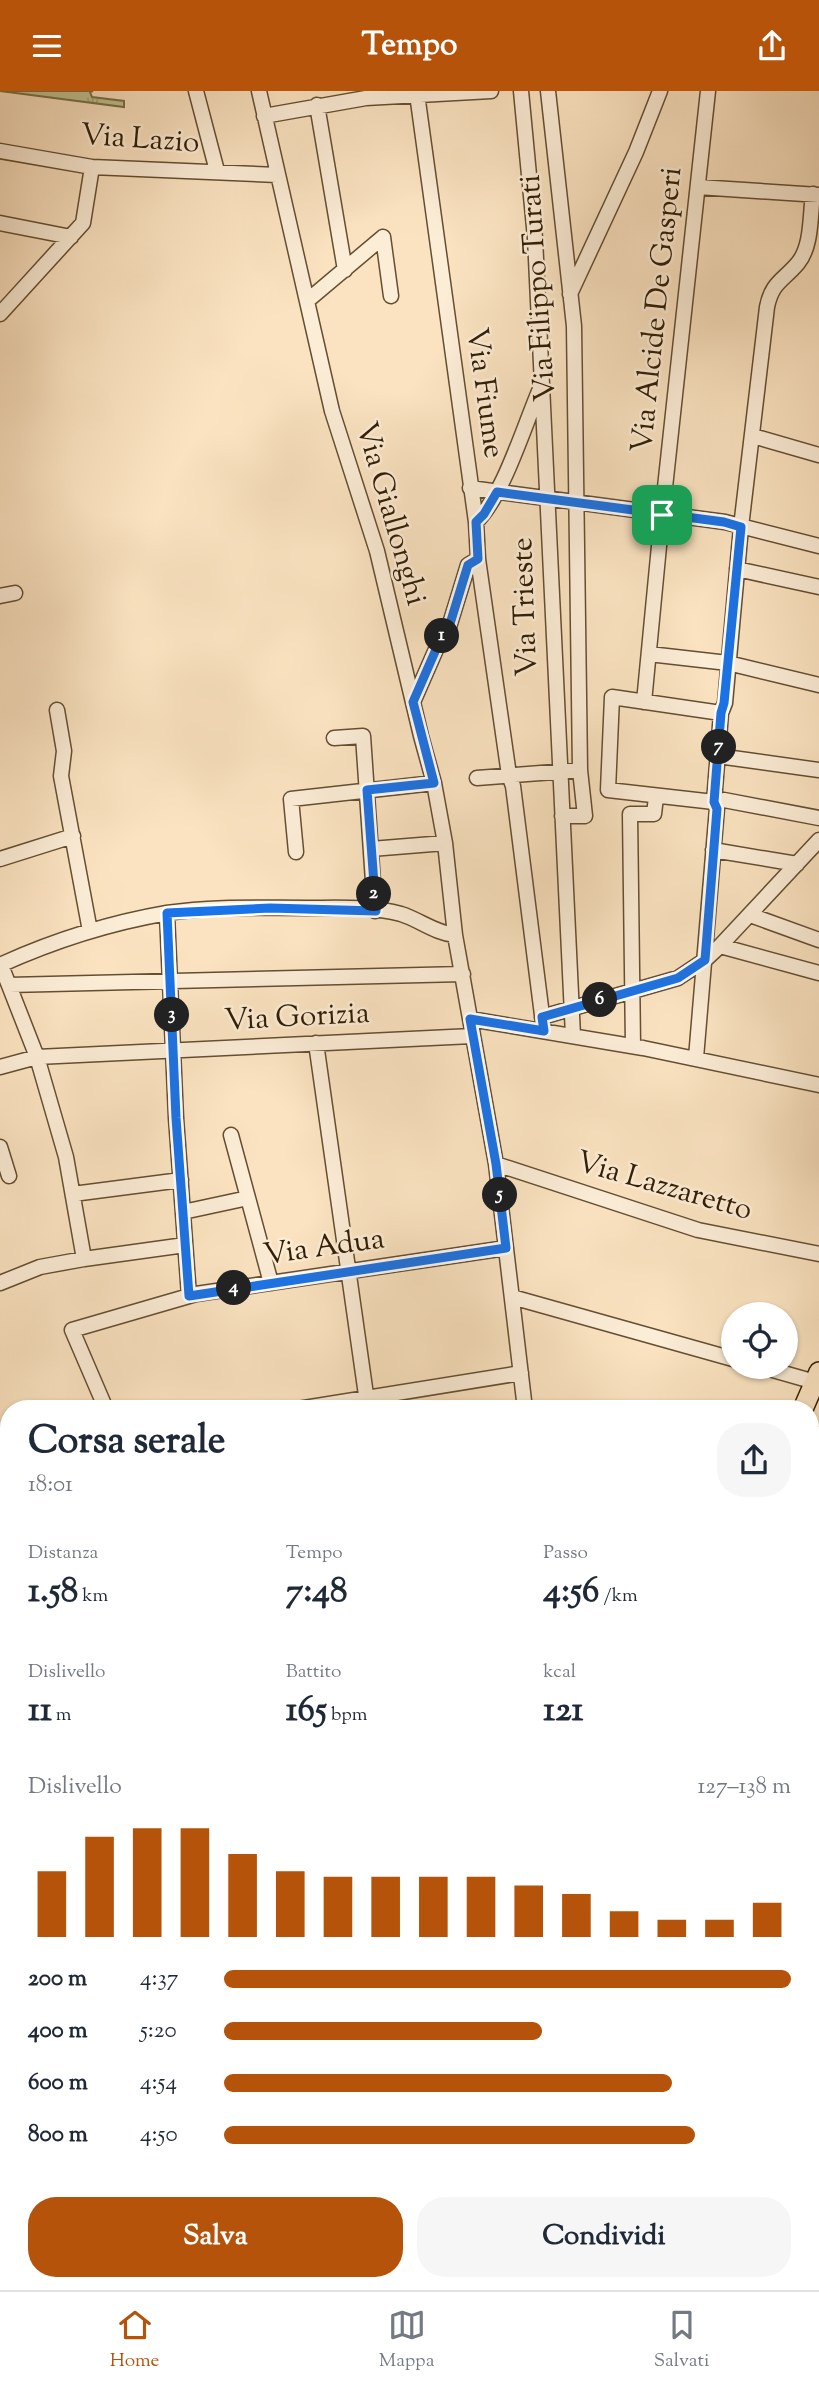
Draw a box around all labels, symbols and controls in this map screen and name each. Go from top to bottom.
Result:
text: Tempo [361,23,458,69]
icon: menu [28,27,66,65]
icon: share [753,27,791,65]
street label: Via Lazio [79,114,201,166]
street label: Via Alcide De Gasperi [622,165,694,455]
street label: Via Filippo Turati [510,173,568,403]
street label: Via Fiume [454,325,514,461]
street label: Via Giallonghi [343,417,437,611]
pin [632,485,692,545]
icon: arrive [643,496,681,534]
street label: Via Trieste [502,537,550,677]
pin: 1 [424,619,460,653]
text: 1 [438,622,445,649]
pin: 7 [702,729,736,765]
text: 7 [714,733,723,760]
pin: 2 [356,877,392,911]
text: 2 [369,880,378,907]
pin: 6 [582,983,618,1017]
text: 6 [595,986,604,1013]
street label: Via Gorizia [223,993,371,1043]
pin: 3 [154,997,190,1033]
text: 3 [168,1001,175,1028]
street label: Via Lazzaretto [571,1141,757,1233]
pin: 5 [482,1177,518,1213]
text: 5 [496,1181,503,1208]
street label: Via Adua [261,1218,387,1278]
pin: 4 [216,1271,252,1305]
text: 4 [229,1274,238,1301]
map controls [721,1302,798,1379]
button: locate [721,1302,798,1379]
text: Corsa serale [28,1416,226,1470]
button: share [717,1423,791,1497]
text: 18:01 [28,1469,73,1502]
text: Distanza [28,1540,98,1567]
text: Tempo [286,1540,343,1567]
text: Passo [543,1540,588,1567]
text: 1.58 [28,1567,78,1618]
text: 7:48 [286,1567,347,1618]
text: 4:56 [543,1567,599,1618]
text: km [78,1583,108,1610]
text: /km [599,1583,638,1610]
text: Dislivello [28,1659,105,1686]
text: Battito [286,1659,341,1686]
text: kcal [543,1659,576,1686]
text: 11 [28,1686,52,1737]
text: 165 [286,1686,327,1737]
text: 121 [543,1686,584,1737]
text: m [52,1702,72,1729]
text: bpm [327,1702,367,1729]
text: Dislivello [28,1771,122,1804]
text: 127–138 m [698,1771,791,1804]
text: 200 m [28,1963,87,1996]
text: 4:37 [140,1963,178,1996]
text: 400 m [28,2015,88,2048]
text: 5:20 [140,2015,177,2048]
text: 600 m [28,2067,88,2100]
text: 4:54 [140,2067,177,2100]
text: 800 m [28,2119,88,2152]
text: 4:50 [140,2119,178,2152]
button: Salva [28,2197,403,2277]
button: Condividi [417,2197,791,2277]
tab: Home [110,2306,159,2375]
tab: Mappa [379,2306,434,2375]
tab: Salvati [654,2306,709,2375]

